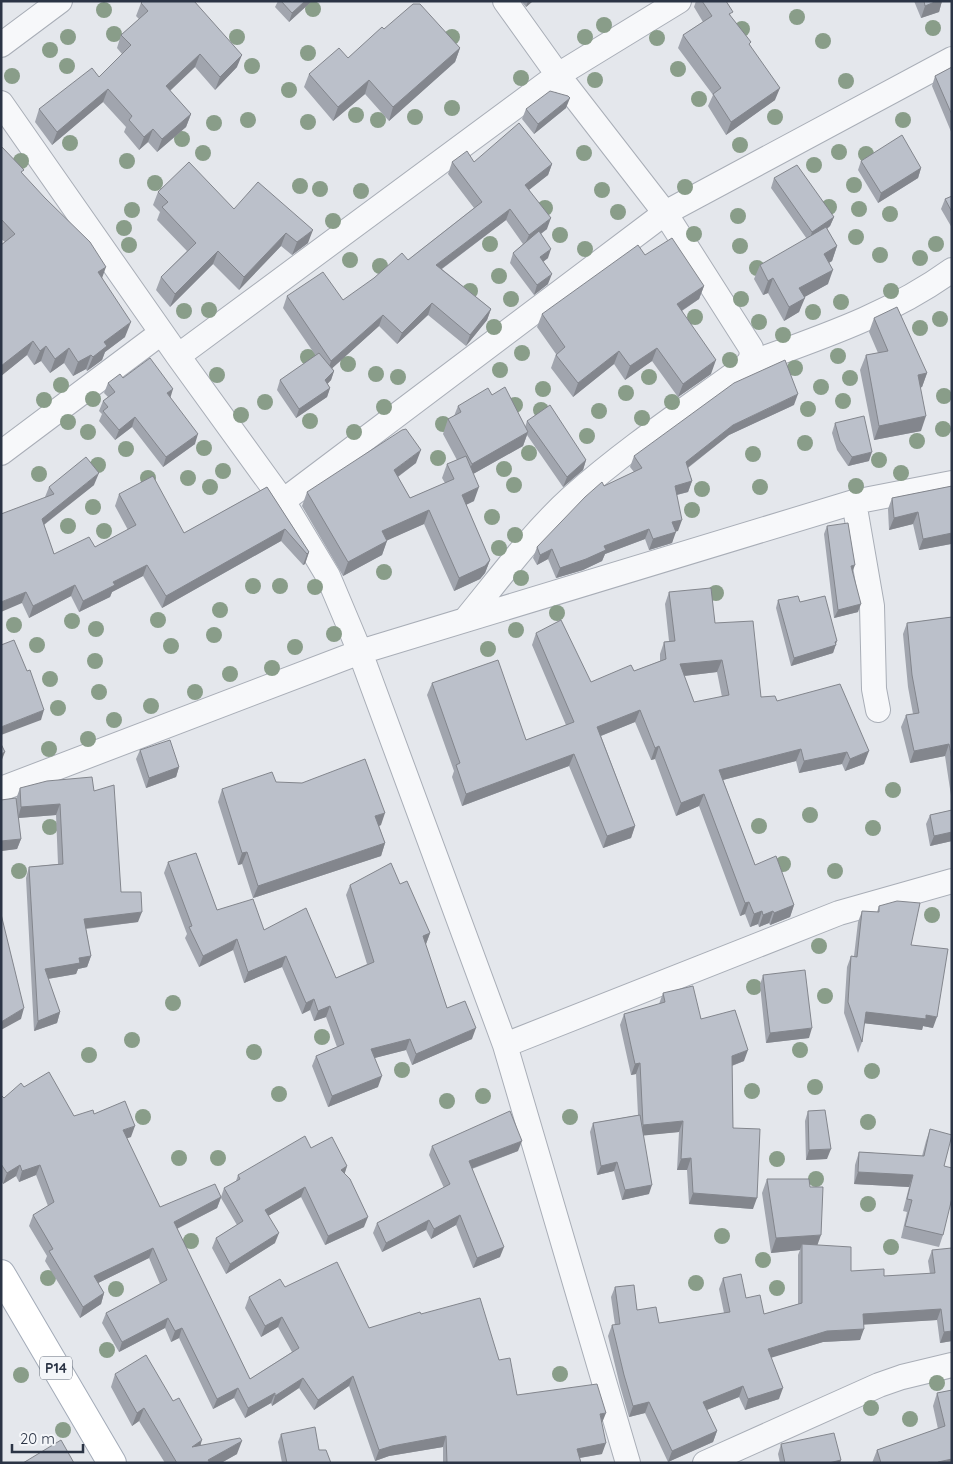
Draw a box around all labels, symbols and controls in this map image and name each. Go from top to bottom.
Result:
road number: P14 [40,1356,72,1380]
scale bar [12,1422,84,1454]
text: 20 m [20,1429,55,1448]

